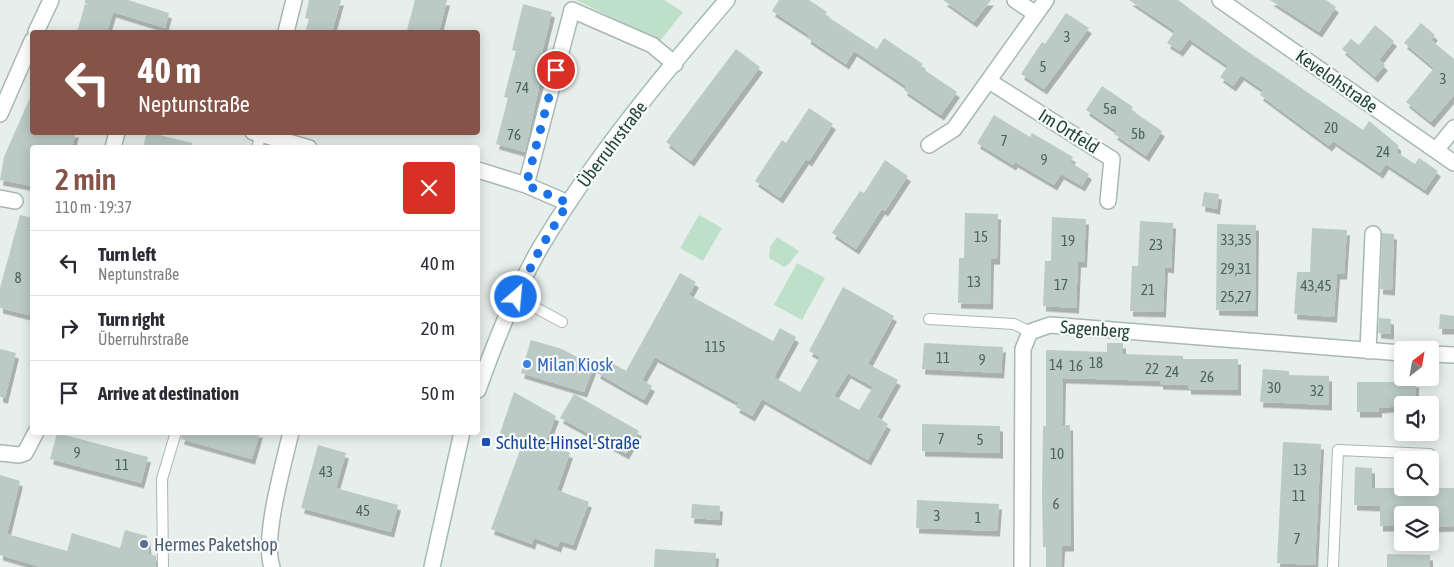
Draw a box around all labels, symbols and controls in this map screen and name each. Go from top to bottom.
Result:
house number: 3 [1063,28,1071,45]
street label: Kevelohstraße [1292,45,1382,117]
pin [535,49,577,91]
icon: left [55,50,120,115]
text: 40 m [138,50,201,90]
icon: arrive [542,56,570,84]
house number: 5 [1039,58,1047,75]
house number: 3 [1439,70,1447,87]
house number: 74 [515,79,529,96]
text: Neptunstraße [138,91,250,117]
street label: Überruhrstraße [573,97,651,191]
house number: 5a [1103,100,1117,117]
street label: Im Ortfeld [1035,104,1103,158]
house number: 20 [1324,119,1338,136]
house number: 5b [1131,125,1145,142]
house number: 76 [507,126,521,143]
house number: 7 [1000,132,1008,149]
house number: 24 [1376,143,1390,160]
house number: 9 [1040,151,1048,168]
text: 2 min [55,162,116,196]
button: close [403,162,455,214]
text: 110 m · 19:37 [55,198,132,216]
house number: 15 [974,228,988,245]
house number: 33,35 [1221,231,1251,248]
house number: 19 [1061,232,1075,249]
house number: 23 [1149,236,1163,253]
text: Turn left [98,243,156,265]
icon: left [55,249,83,277]
text: 40 m [421,252,455,274]
house number: 29,31 [1221,260,1251,277]
text: Neptunstraße [98,265,179,283]
house number: 8 [14,269,22,286]
position arrow [489,270,541,322]
house number: 13 [967,273,981,290]
house number: 17 [1054,276,1068,293]
house number: 43,45 [1301,277,1331,294]
house number: 21 [1141,281,1155,298]
house number: 25,27 [1221,288,1251,305]
text: Turn right [98,308,165,330]
icon: right [55,314,83,342]
street label: Sagenberg [1060,316,1131,342]
text: 20 m [421,317,455,339]
text: Überruhrstraße [98,330,189,348]
house number: 115 [704,338,726,355]
north arrow [1394,341,1439,386]
map controls [1394,341,1439,551]
house number: 11 [936,349,950,366]
house number: 9 [978,351,986,368]
place label: Milan Kiosk [537,354,613,375]
house number: 18 [1089,354,1103,371]
house number: 14 [1049,356,1063,373]
house number: 16 [1069,357,1083,374]
marker: Milan Kiosk [521,358,533,370]
house number: 22 [1145,360,1159,377]
house number: 24 [1165,363,1179,380]
house number: 26 [1200,368,1214,385]
icon: arrive [55,379,83,407]
house number: 30 [1267,379,1281,396]
text: Arrive at destination [98,382,239,404]
text: 50 m [421,382,455,404]
house number: 32 [1310,382,1324,399]
button: sound [1394,396,1439,441]
house number: 7 [937,430,945,447]
house number: 5 [976,431,984,448]
place label: Schulte-Hinsel-Straße [496,432,640,453]
marker: Schulte-Hinsel-Straße [480,436,492,448]
house number: 9 [73,444,81,461]
house number: 10 [1050,445,1064,462]
button: search [1394,451,1439,496]
house number: 11 [115,456,129,473]
house number: 13 [1293,461,1307,478]
house number: 43 [319,463,333,480]
house number: 11 [1292,487,1306,504]
house number: 6 [1052,495,1060,512]
house number: 45 [356,502,370,519]
button: layers [1394,506,1439,551]
house number: 3 [933,507,941,524]
house number: 1 [974,509,982,526]
house number: 7 [1293,530,1301,547]
place label: Hermes Paketshop [154,534,278,555]
marker: Hermes Paketshop [138,538,150,550]

